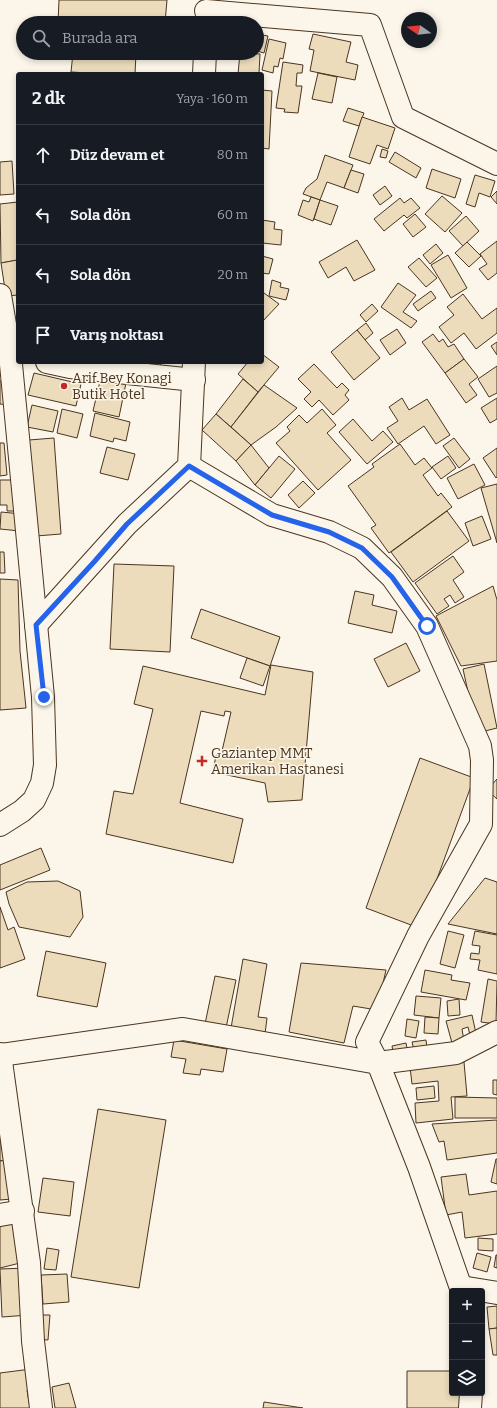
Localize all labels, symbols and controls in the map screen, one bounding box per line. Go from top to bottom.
north arrow [401,12,437,48]
search box [16,16,264,60]
icon: search [30,27,52,49]
text: Burada ara [62,29,138,47]
text: 2 dk [32,88,65,109]
text: Yaya · 160 m [176,91,248,106]
icon: ahead [32,144,54,166]
text: Düz devam et [70,146,165,164]
text: 80 m [217,147,248,162]
icon: left [32,204,54,226]
text: Sola dön [70,206,131,224]
text: 60 m [217,207,248,222]
icon: left [32,264,54,286]
text: Sola dön [70,266,131,284]
text: 20 m [218,267,248,282]
icon: arrive [32,324,54,346]
text: Varış noktası [70,326,163,344]
place label: Arif Bey Konagi Butik Hotel [72,370,172,403]
marker: Arif Bey Konagi Butik Hotel [59,381,69,391]
route start [418,617,436,635]
route end [35,688,53,706]
place label: Gaziantep MMT Amerikan Hastanesi [211,745,344,778]
marker: Gaziantep MMT Amerikan Hastanesi [196,755,208,767]
map controls [449,1288,485,1396]
button: + [449,1288,485,1324]
button: − [449,1324,485,1360]
button: layers [449,1360,485,1396]

